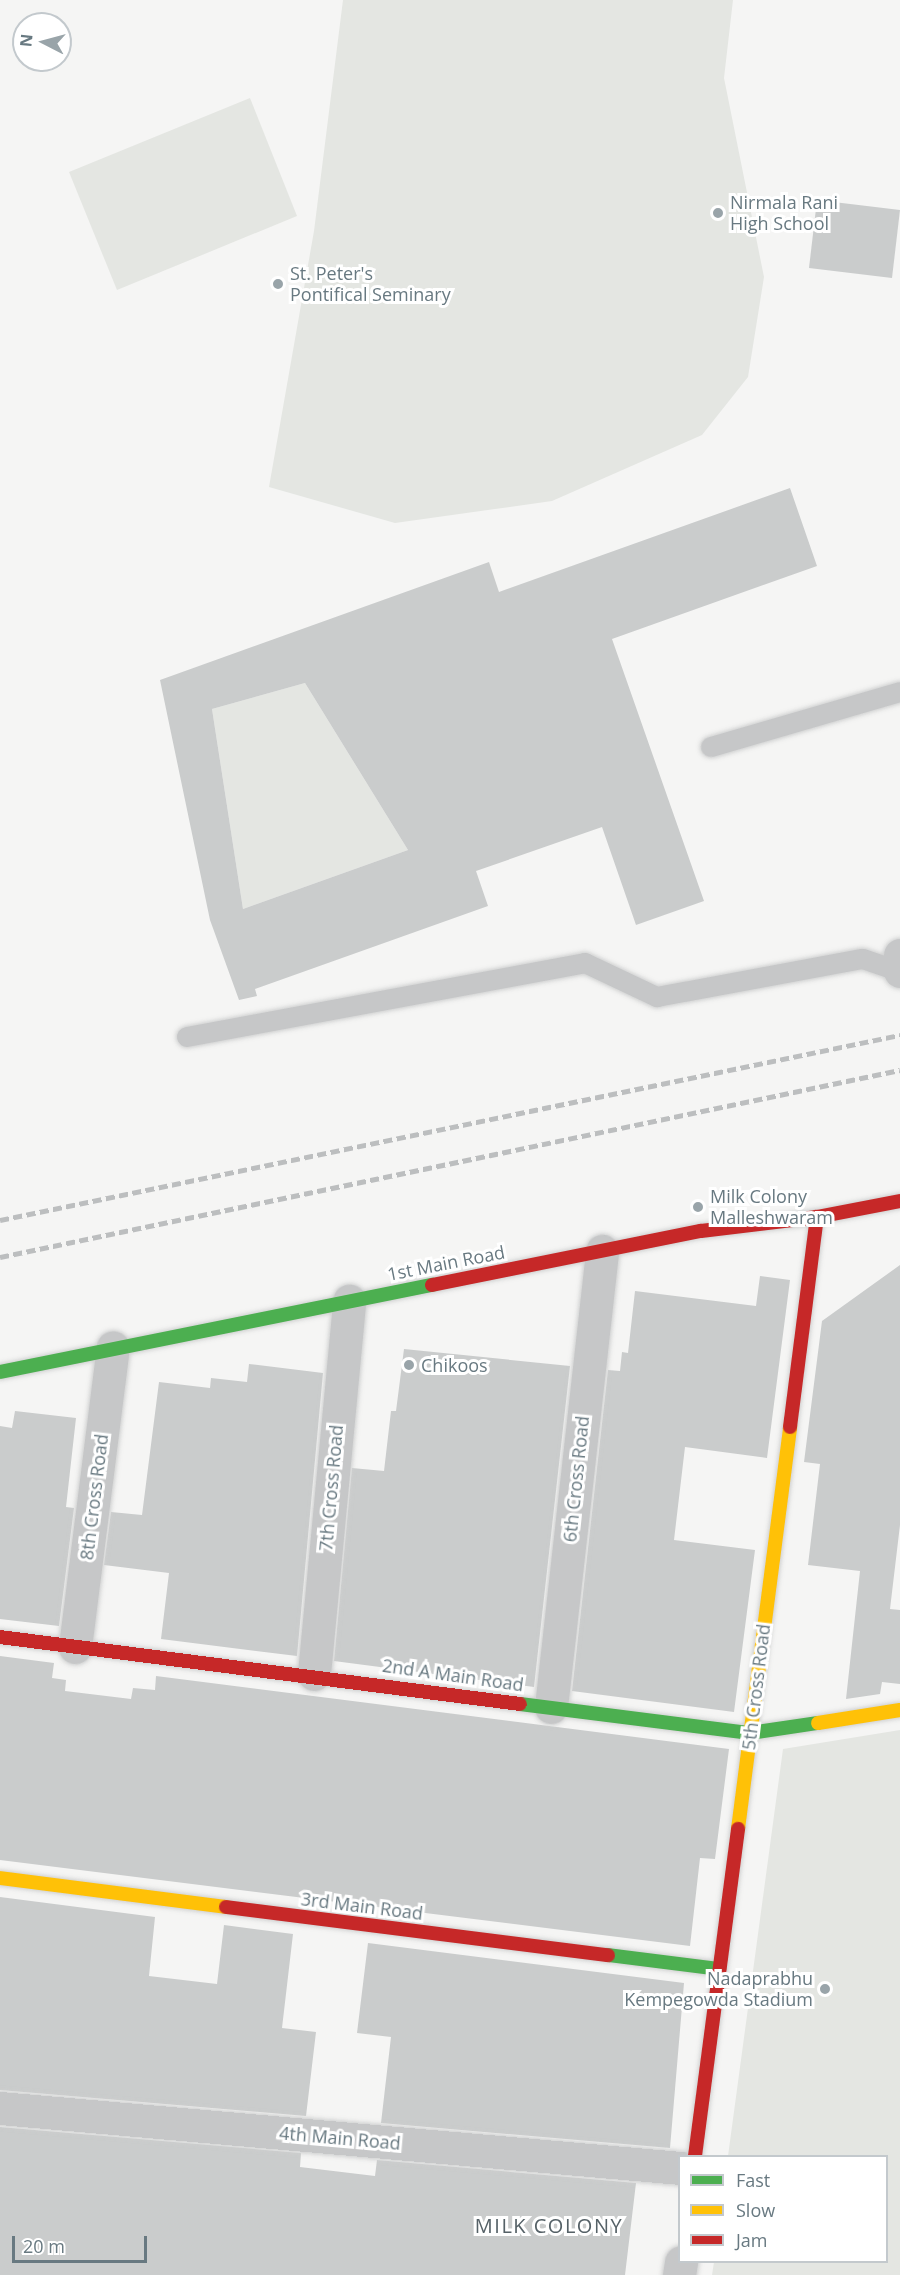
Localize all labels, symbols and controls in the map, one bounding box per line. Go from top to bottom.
north arrow [12,12,72,72]
text: N [14,33,38,48]
place label: Nirmala Rani High School [730,192,838,234]
marker: Nirmala Rani High School [711,206,725,220]
place label: St. Peter's Pontifical Seminary [290,263,451,306]
marker: St. Peter's Pontifical Seminary [271,277,285,291]
place label: Milk Colony Malleshwaram [710,1186,833,1228]
marker: Milk Colony Malleshwaram [691,1200,705,1214]
street label: 1st Main Road [385,1241,507,1285]
place label: Chikoos [421,1354,488,1376]
marker: Chikoos [402,1358,416,1372]
street label: 6th Cross Road [559,1415,593,1543]
street label: 7th Cross Road [315,1424,347,1552]
street label: 8th Cross Road [76,1433,112,1561]
street label: 5th Cross Road [738,1623,774,1751]
street label: 2nd A Main Road [381,1654,525,1696]
street label: 3rd Main Road [300,1888,424,1924]
place label: Nadaprabhu Kempegowda Stadium [624,1968,813,2010]
marker: Nadaprabhu Kempegowda Stadium [818,1982,832,1996]
street label: 4th Main Road [278,2122,402,2154]
legend [678,2155,888,2263]
text: Fast [736,2168,770,2192]
text: Slow [736,2198,775,2222]
district label: MILK COLONY [475,2213,623,2237]
scale bar [15,2224,150,2262]
text: Jam [736,2228,768,2252]
text: 20 m [23,2234,65,2258]

